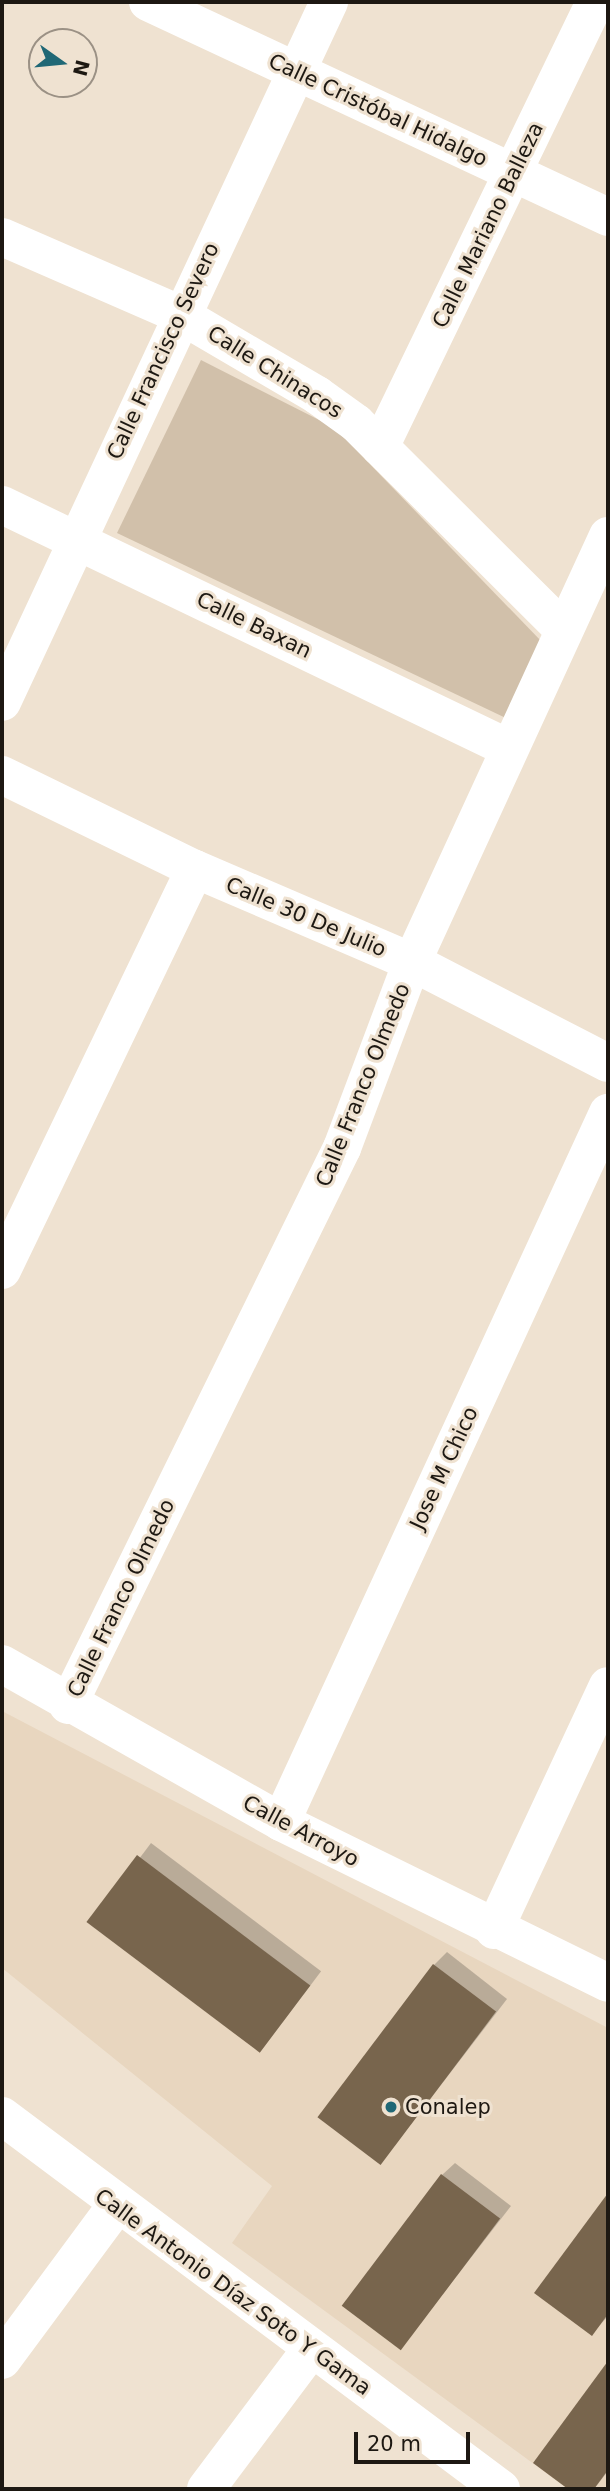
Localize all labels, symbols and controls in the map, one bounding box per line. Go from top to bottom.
north arrow [28,28,98,98]
street label: Calle Cristóbal Hidalgo [265,48,491,172]
text: N [69,57,94,78]
street label: Calle Mariano Balleza [427,118,549,332]
street label: Calle Francisco Severo [102,239,224,463]
street label: Calle Chinacos [203,320,347,424]
street label: Calle Baxan [192,586,316,664]
street label: Calle 30 De Julio [222,872,390,962]
street label: Calle Franco Olmedo [311,980,415,1190]
street label: Jose M Chico [405,1403,483,1533]
street label: Calle Franco Olmedo [62,1495,180,1701]
street label: Calle Arroyo [239,1790,363,1872]
place label: Conalep [405,2094,491,2120]
marker: Conalep [383,2099,399,2115]
street label: Calle Antonio Díaz Soto Y Gama [90,2183,376,2401]
scale bar [358,2418,474,2462]
text: 20 m [367,2432,421,2456]

